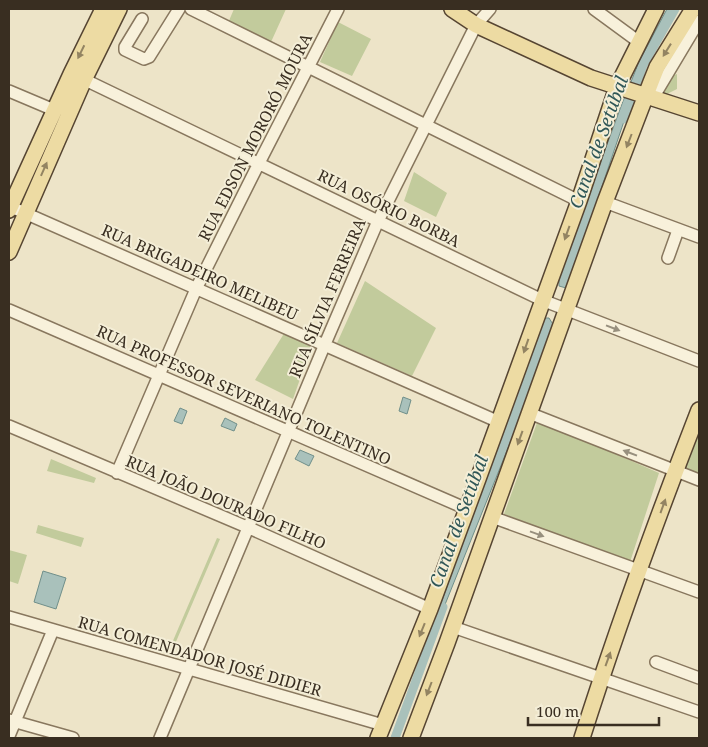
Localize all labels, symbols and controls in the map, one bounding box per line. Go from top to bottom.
street label: RUA EDSON MORORÓ MOURA [193,29,318,245]
one-way arrow [663,43,672,57]
one-way arrow [77,45,85,60]
water label: Canal de Setúbal [563,72,633,211]
one-way arrow [624,134,632,148]
one-way arrow [41,162,49,176]
street label: RUA OSÓRIO BORBA [314,164,465,252]
street label: RUA SÍLVIA FERREIRA [284,214,371,381]
street label: RUA BRIGADEIRO MELIBEU [98,219,302,326]
one-way arrow [563,226,571,241]
street label: RUA PROFESSOR SEVERIANO TOLENTINO [93,320,395,470]
one-way arrow [606,324,620,332]
one-way arrow [522,339,530,354]
one-way arrow [516,431,524,446]
one-way arrow [622,449,637,457]
street label: RUA JOÃO DOURADO FILHO [123,450,329,554]
water label: Canal de Setúbal [423,451,493,590]
one-way arrow [660,498,667,513]
one-way arrow [530,531,545,538]
street label: RUA COMENDADOR JOSÉ DIDIER [76,611,325,702]
one-way arrow [418,623,426,638]
one-way arrow [605,651,612,666]
one-way arrow [425,682,433,696]
scale bar [528,694,659,726]
text: 100 m [536,701,579,721]

